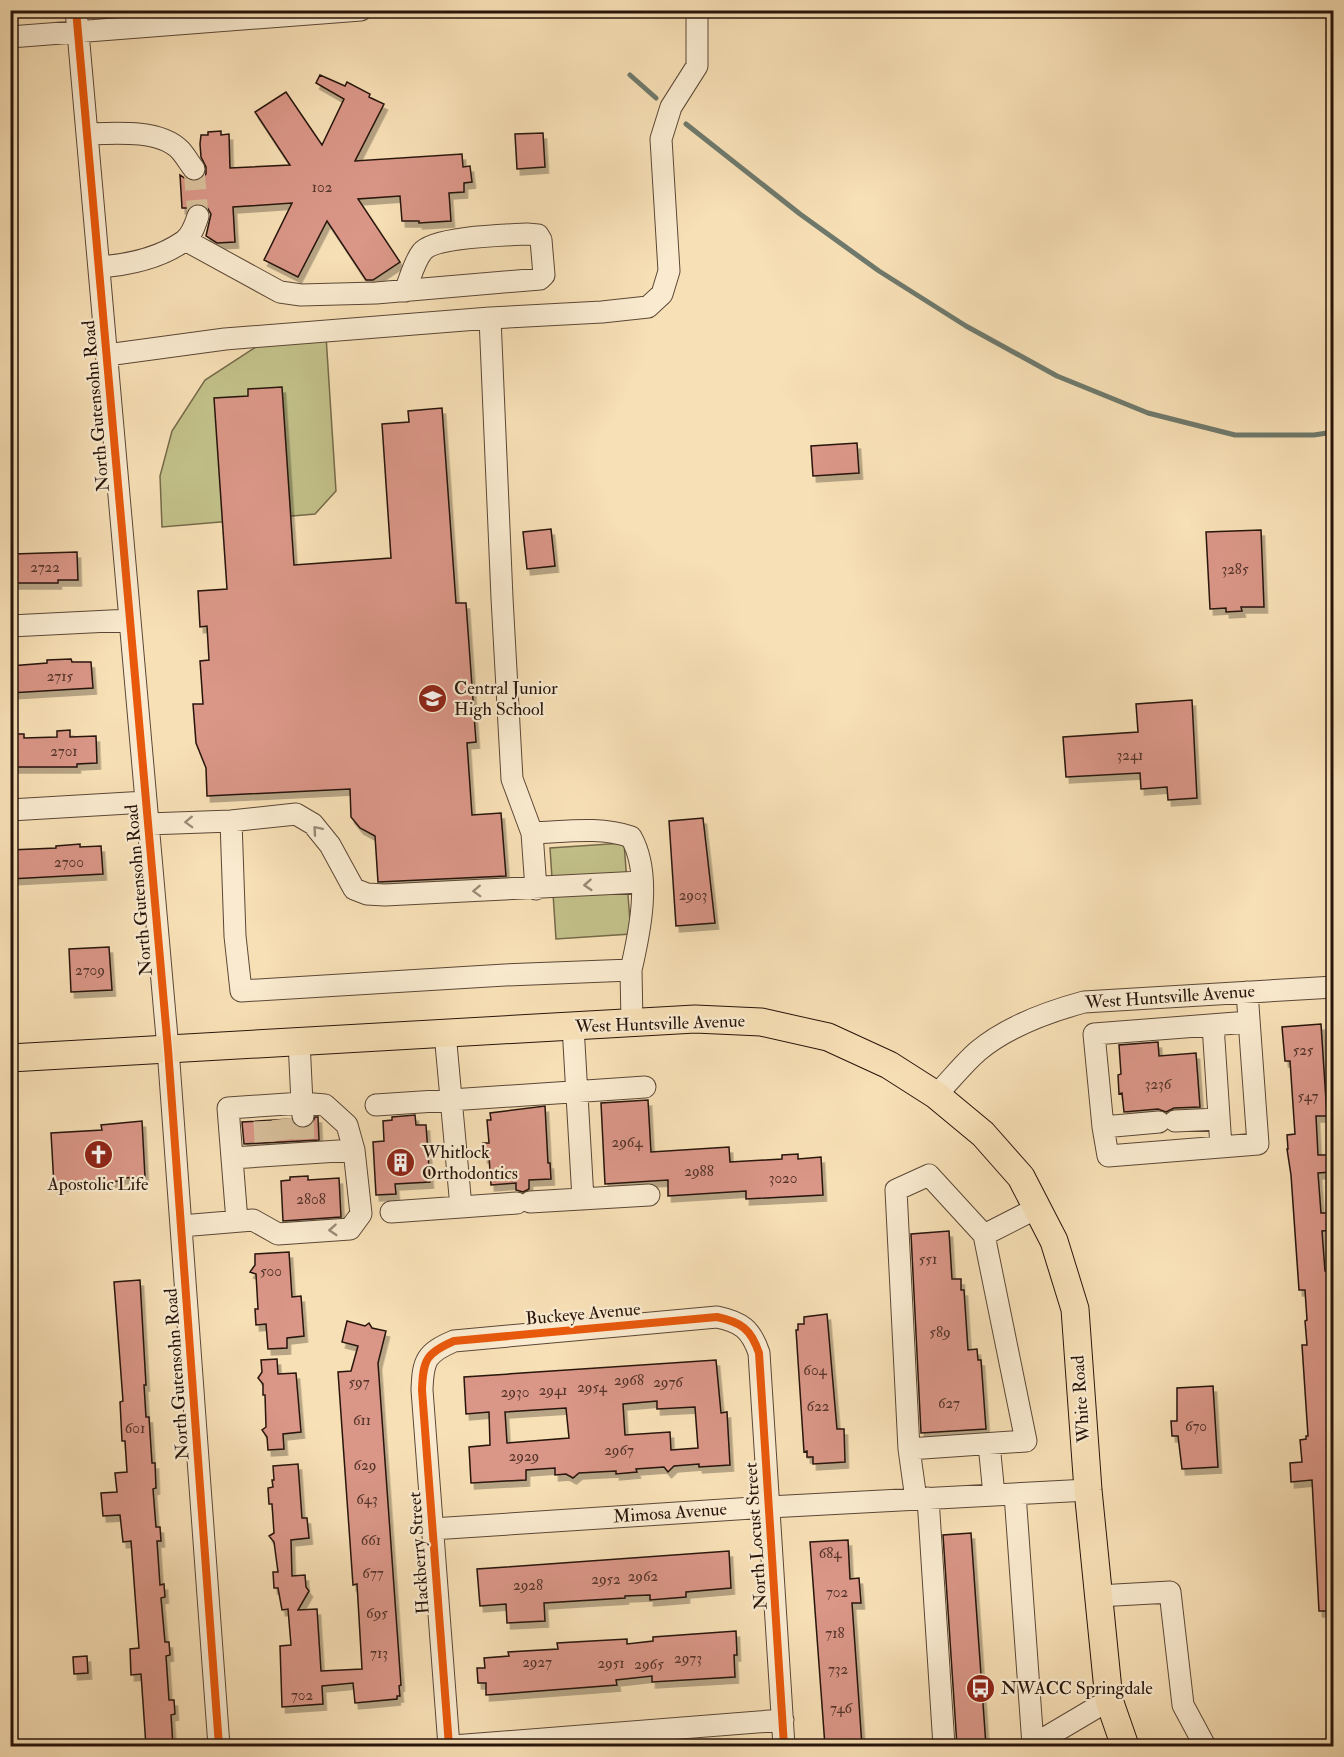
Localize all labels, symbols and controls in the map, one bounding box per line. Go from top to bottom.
house number: 102 [312,178,333,197]
street label: North Gutensohn Road [77,319,115,493]
house number: 2722 [30,558,60,577]
house number: 3285 [1222,560,1249,579]
house number: 2715 [47,667,74,686]
place label: Central Junior High School [454,677,558,721]
school or university icon: Central Junior High School [417,682,449,714]
house number: 2701 [50,742,78,761]
house number: 3241 [1117,746,1143,765]
street label: North Gutensohn Road [120,803,158,977]
one-way arrow [185,816,194,829]
one-way arrow [313,826,324,836]
house number: 2700 [54,853,84,872]
one-way arrow [584,879,593,892]
one-way arrow [473,885,482,898]
house number: 2903 [679,886,707,905]
house number: 2709 [75,961,105,980]
street label: West Huntsville Avenue [1083,980,1256,1014]
street label: West Huntsville Avenue [574,1010,746,1038]
house number: 525 [1293,1041,1314,1060]
house number: 3236 [1145,1075,1173,1094]
house number: 547 [1298,1087,1319,1106]
house number: 2964 [612,1133,643,1152]
church icon: Apostolic Life [82,1139,114,1171]
place label: Whitlock Orthodontics [421,1141,518,1185]
building icon: Whitlock Orthodontics [385,1146,417,1178]
house number: 2988 [684,1162,714,1181]
house number: 3020 [769,1169,797,1188]
place label: Apostolic Life [46,1173,149,1196]
house number: 2808 [296,1190,326,1209]
one-way arrow [328,1224,337,1237]
house number: 551 [919,1250,937,1269]
house number: 500 [260,1262,282,1281]
street label: North Gutensohn Road [160,1287,194,1461]
street label: Buckeye Avenue [524,1297,642,1330]
house number: 589 [929,1323,951,1342]
street label: White Road [1066,1354,1096,1444]
house number: 604 [803,1361,828,1380]
house number: 2968 [614,1371,644,1390]
house number: 597 [348,1373,370,1392]
house number: 2976 [653,1373,684,1392]
house number: 2954 [577,1378,608,1397]
house number: 2941 [539,1381,567,1400]
house number: 2930 [501,1383,529,1402]
house number: 627 [938,1394,960,1413]
house number: 622 [807,1397,830,1416]
house number: 611 [353,1411,371,1430]
house number: 670 [1185,1417,1207,1436]
house number: 601 [125,1419,145,1438]
house number: 2967 [604,1441,634,1460]
house number: 2929 [509,1447,539,1466]
house number: 629 [354,1456,376,1475]
street label: North Locust Street [739,1461,773,1610]
house number: 643 [356,1490,378,1509]
street label: Hackberry Street [403,1491,435,1615]
street label: Mimosa Avenue [612,1498,728,1528]
house number: 661 [361,1531,381,1550]
house number: 684 [819,1544,842,1563]
house number: 677 [362,1564,384,1583]
house number: 2962 [628,1567,659,1586]
house number: 2952 [591,1570,621,1589]
house number: 2928 [513,1576,543,1595]
house number: 702 [826,1583,848,1602]
house number: 695 [366,1604,388,1623]
house number: 718 [825,1624,845,1643]
house number: 713 [370,1644,388,1663]
house number: 2973 [674,1649,702,1668]
house number: 2927 [522,1653,552,1672]
house number: 2951 [597,1654,625,1673]
house number: 2965 [634,1655,664,1674]
house number: 732 [828,1660,849,1679]
bus stop icon: NWACC Springdale [964,1672,996,1704]
place label: NWACC Springdale [1001,1677,1153,1700]
house number: 702 [291,1686,313,1705]
house number: 746 [830,1699,853,1718]

